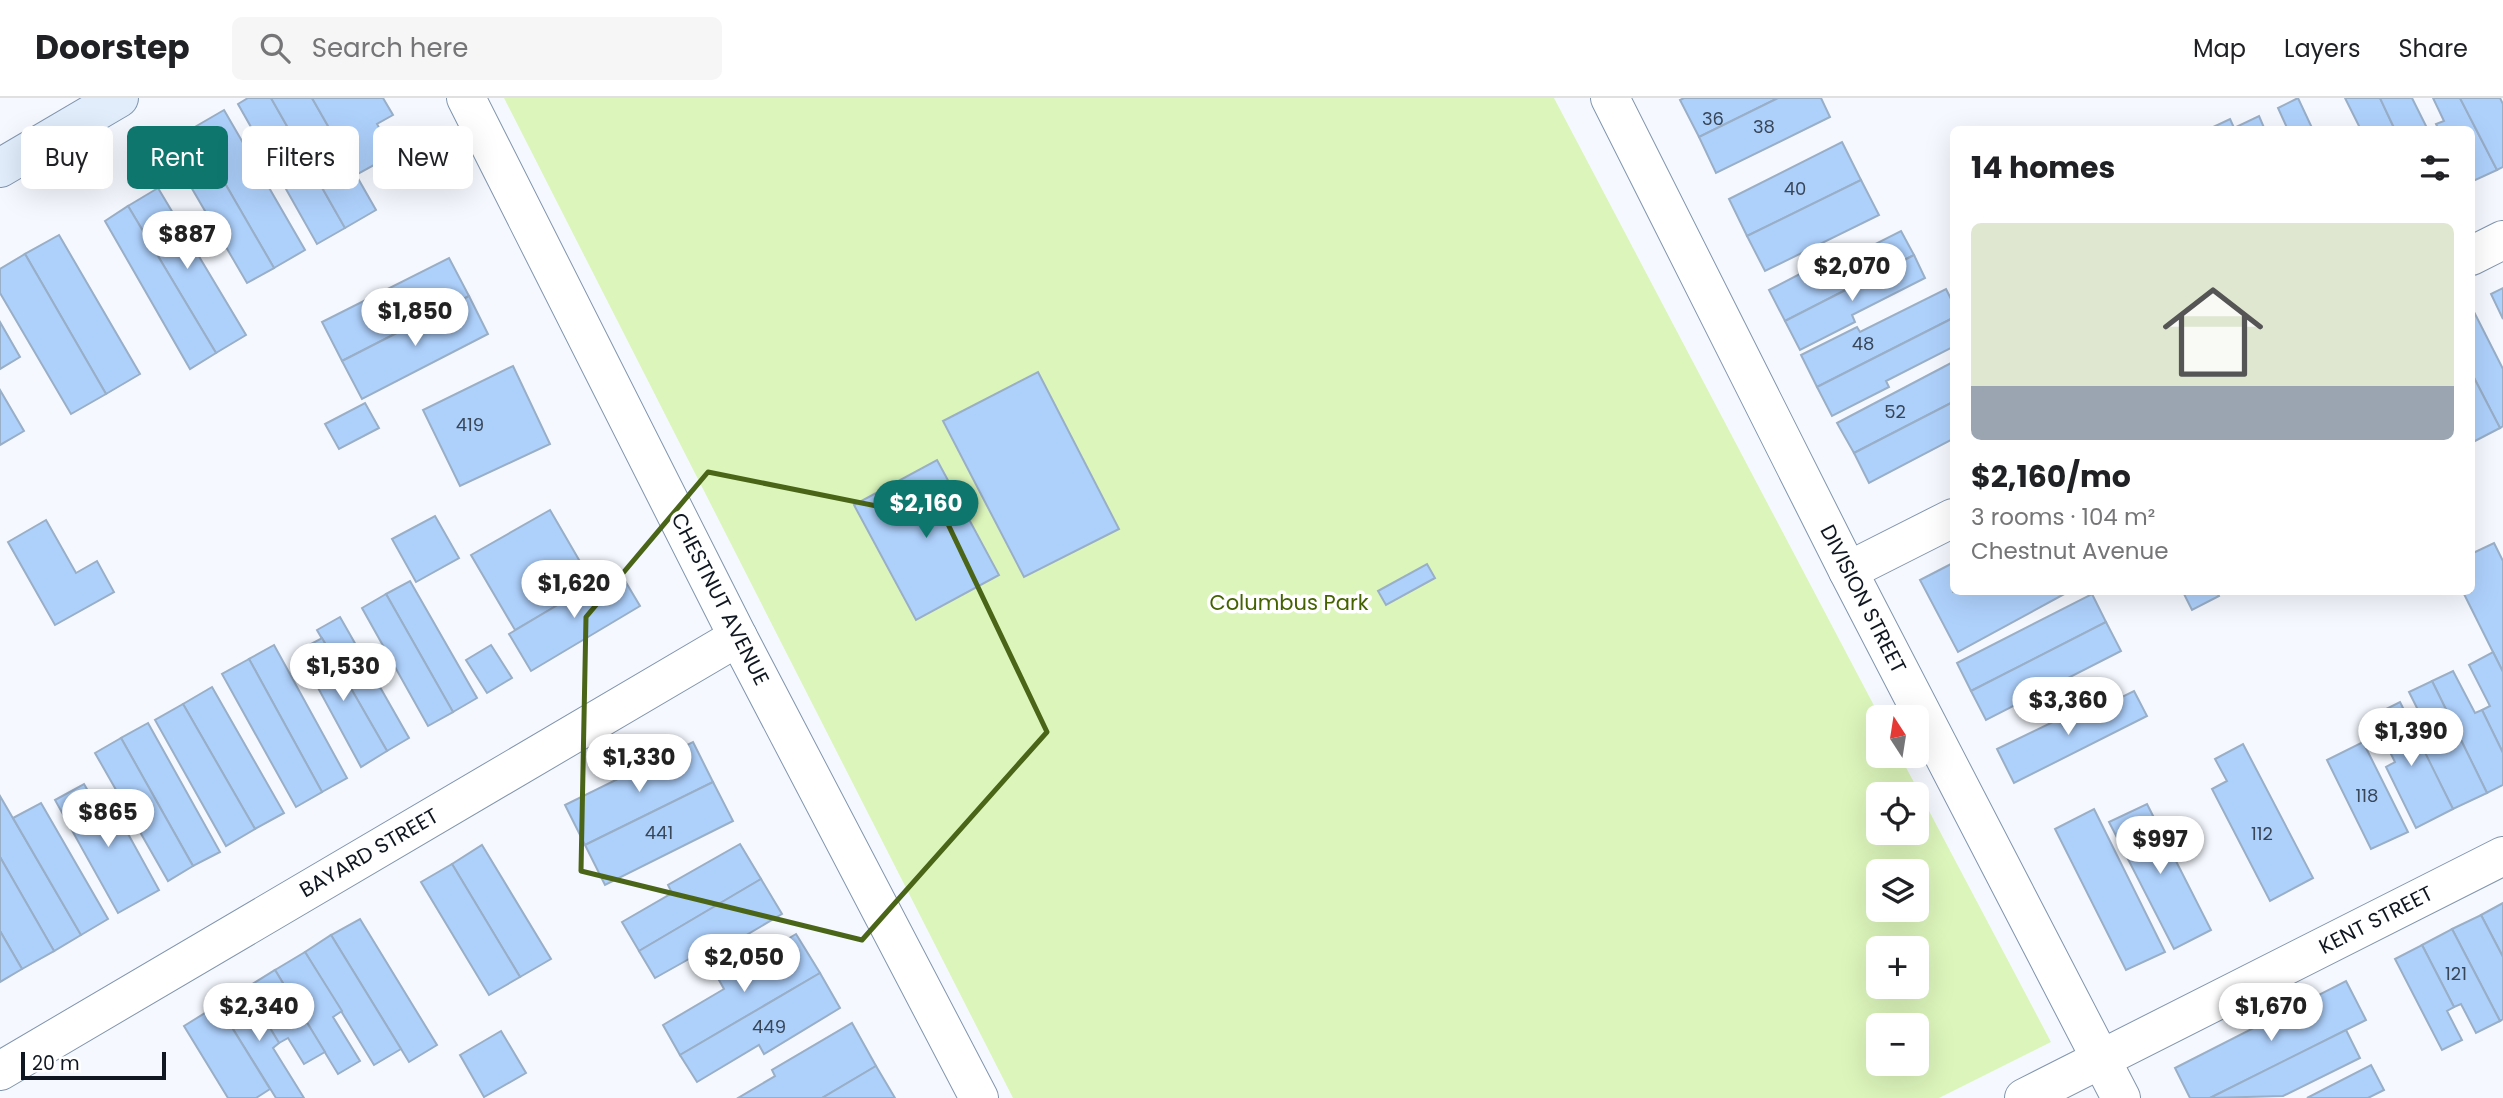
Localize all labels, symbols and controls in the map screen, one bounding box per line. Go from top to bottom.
search box [232,17,722,80]
text: Doorstep [35,24,190,71]
icon: search [256,29,294,67]
text: Search here [312,30,468,66]
text: Map [2193,32,2246,65]
text: Layers [2284,32,2360,65]
text: Share [2398,32,2468,65]
house number: 36 [1702,106,1724,131]
house number: 38 [1753,114,1775,139]
chip: Buy [21,126,113,189]
chip: Rent [127,126,228,189]
chip: Filters [242,126,359,189]
chip: New [373,126,473,189]
text: 14 homes [1971,146,2115,189]
icon: filters [2416,149,2454,187]
house number: 40 [1784,176,1806,201]
pin: $887 [146,212,228,271]
text: $887 [158,218,216,250]
pin: $2,070 [1795,244,1909,303]
text: $2,070 [1813,250,1891,282]
icon: home [2150,269,2276,395]
pin: $1,850 [358,288,472,348]
text: $1,850 [377,295,453,327]
house number: 48 [1852,331,1874,356]
house number: 52 [1884,399,1906,424]
house number: 419 [456,412,484,437]
text: $2,160/mo [1971,455,2131,498]
pin: $2,160 [869,480,983,540]
text: $2,160 [889,487,963,519]
text: 3 rooms · 104 m² [1971,501,2155,533]
street label: CHESTNUT AVENUE [664,508,776,690]
street label: DIVISION STREET [1814,520,1913,678]
text: Chestnut Avenue [1971,535,2168,567]
pin: $1,620 [517,560,631,620]
text: $1,620 [537,567,611,599]
park label: Columbus Park [1209,588,1369,617]
pin: $1,530 [286,644,400,703]
text: $1,530 [306,650,380,682]
pin: $3,360 [2011,678,2125,737]
text: $3,360 [2028,684,2108,716]
north arrow [1866,705,1928,768]
map controls [1866,705,1929,1076]
pin: $1,390 [2354,708,2468,768]
text: $1,390 [2374,715,2448,747]
pin: $1,330 [582,734,696,794]
text: $1,330 [602,741,676,773]
button: locate [1866,782,1929,845]
house number: 118 [2356,783,2378,808]
pin: $865 [67,790,149,849]
text: $865 [78,796,138,828]
street label: BAYARD STREET [294,801,444,904]
pin: $997 [2119,816,2201,876]
house number: 441 [645,820,673,845]
house number: 112 [2251,821,2273,846]
text: $997 [2132,823,2188,855]
button: layers [1866,859,1929,922]
street label: KENT STREET [2314,878,2438,961]
pin: $2,050 [687,934,801,994]
button: + [1866,936,1929,999]
text: $2,050 [704,941,784,973]
house number: 121 [2445,961,2467,986]
pin: $2,340 [202,984,316,1043]
pin: $1,670 [2214,984,2328,1043]
text: $2,340 [219,990,299,1022]
text: $1,670 [2235,990,2307,1022]
button: − [1866,1013,1929,1076]
house number: 449 [752,1014,786,1039]
scale bar [21,1049,166,1081]
text: 20 m [32,1050,80,1077]

